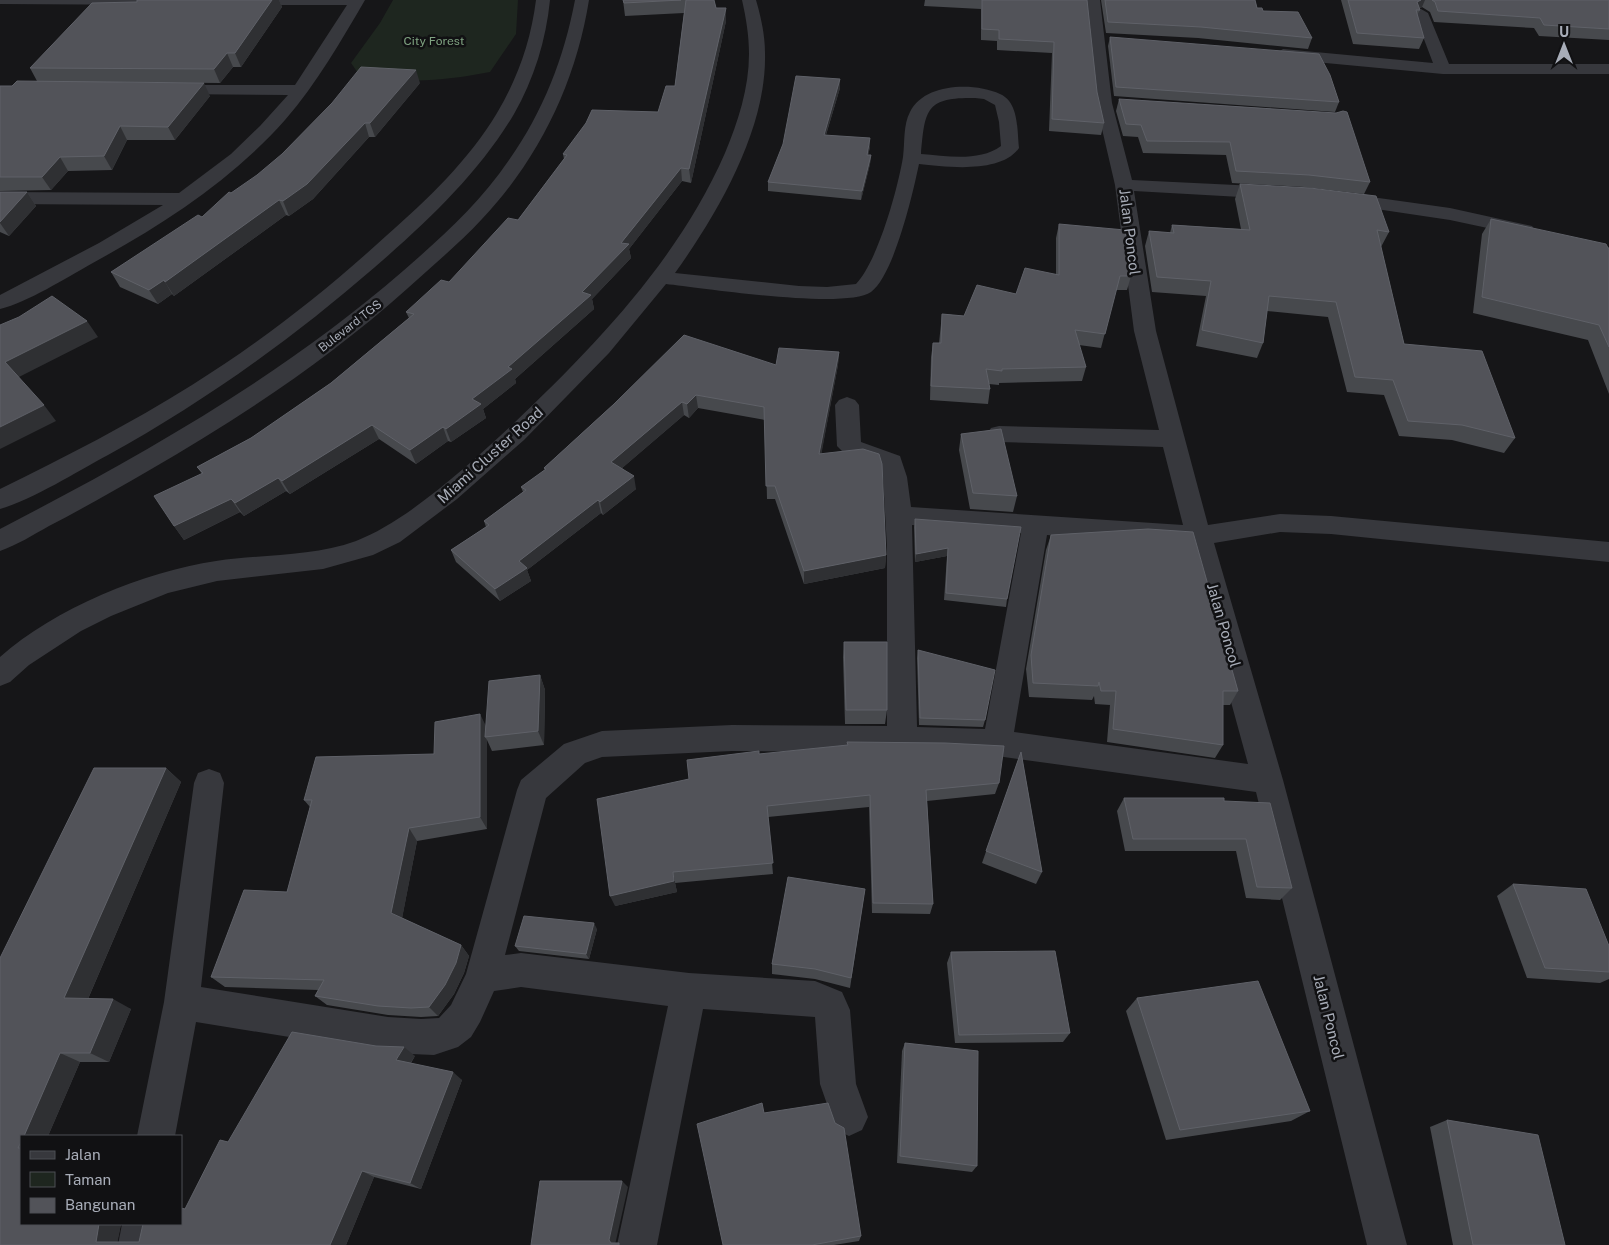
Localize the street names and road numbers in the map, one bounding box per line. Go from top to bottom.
street label: Jalan Poncol [1116,188,1144,276]
street label: Bulevard TGS [316,297,384,355]
street label: Miami Cluster Road [434,403,546,507]
street label: Jalan Poncol [1204,581,1244,669]
street label: Jalan Poncol [1310,973,1348,1061]

